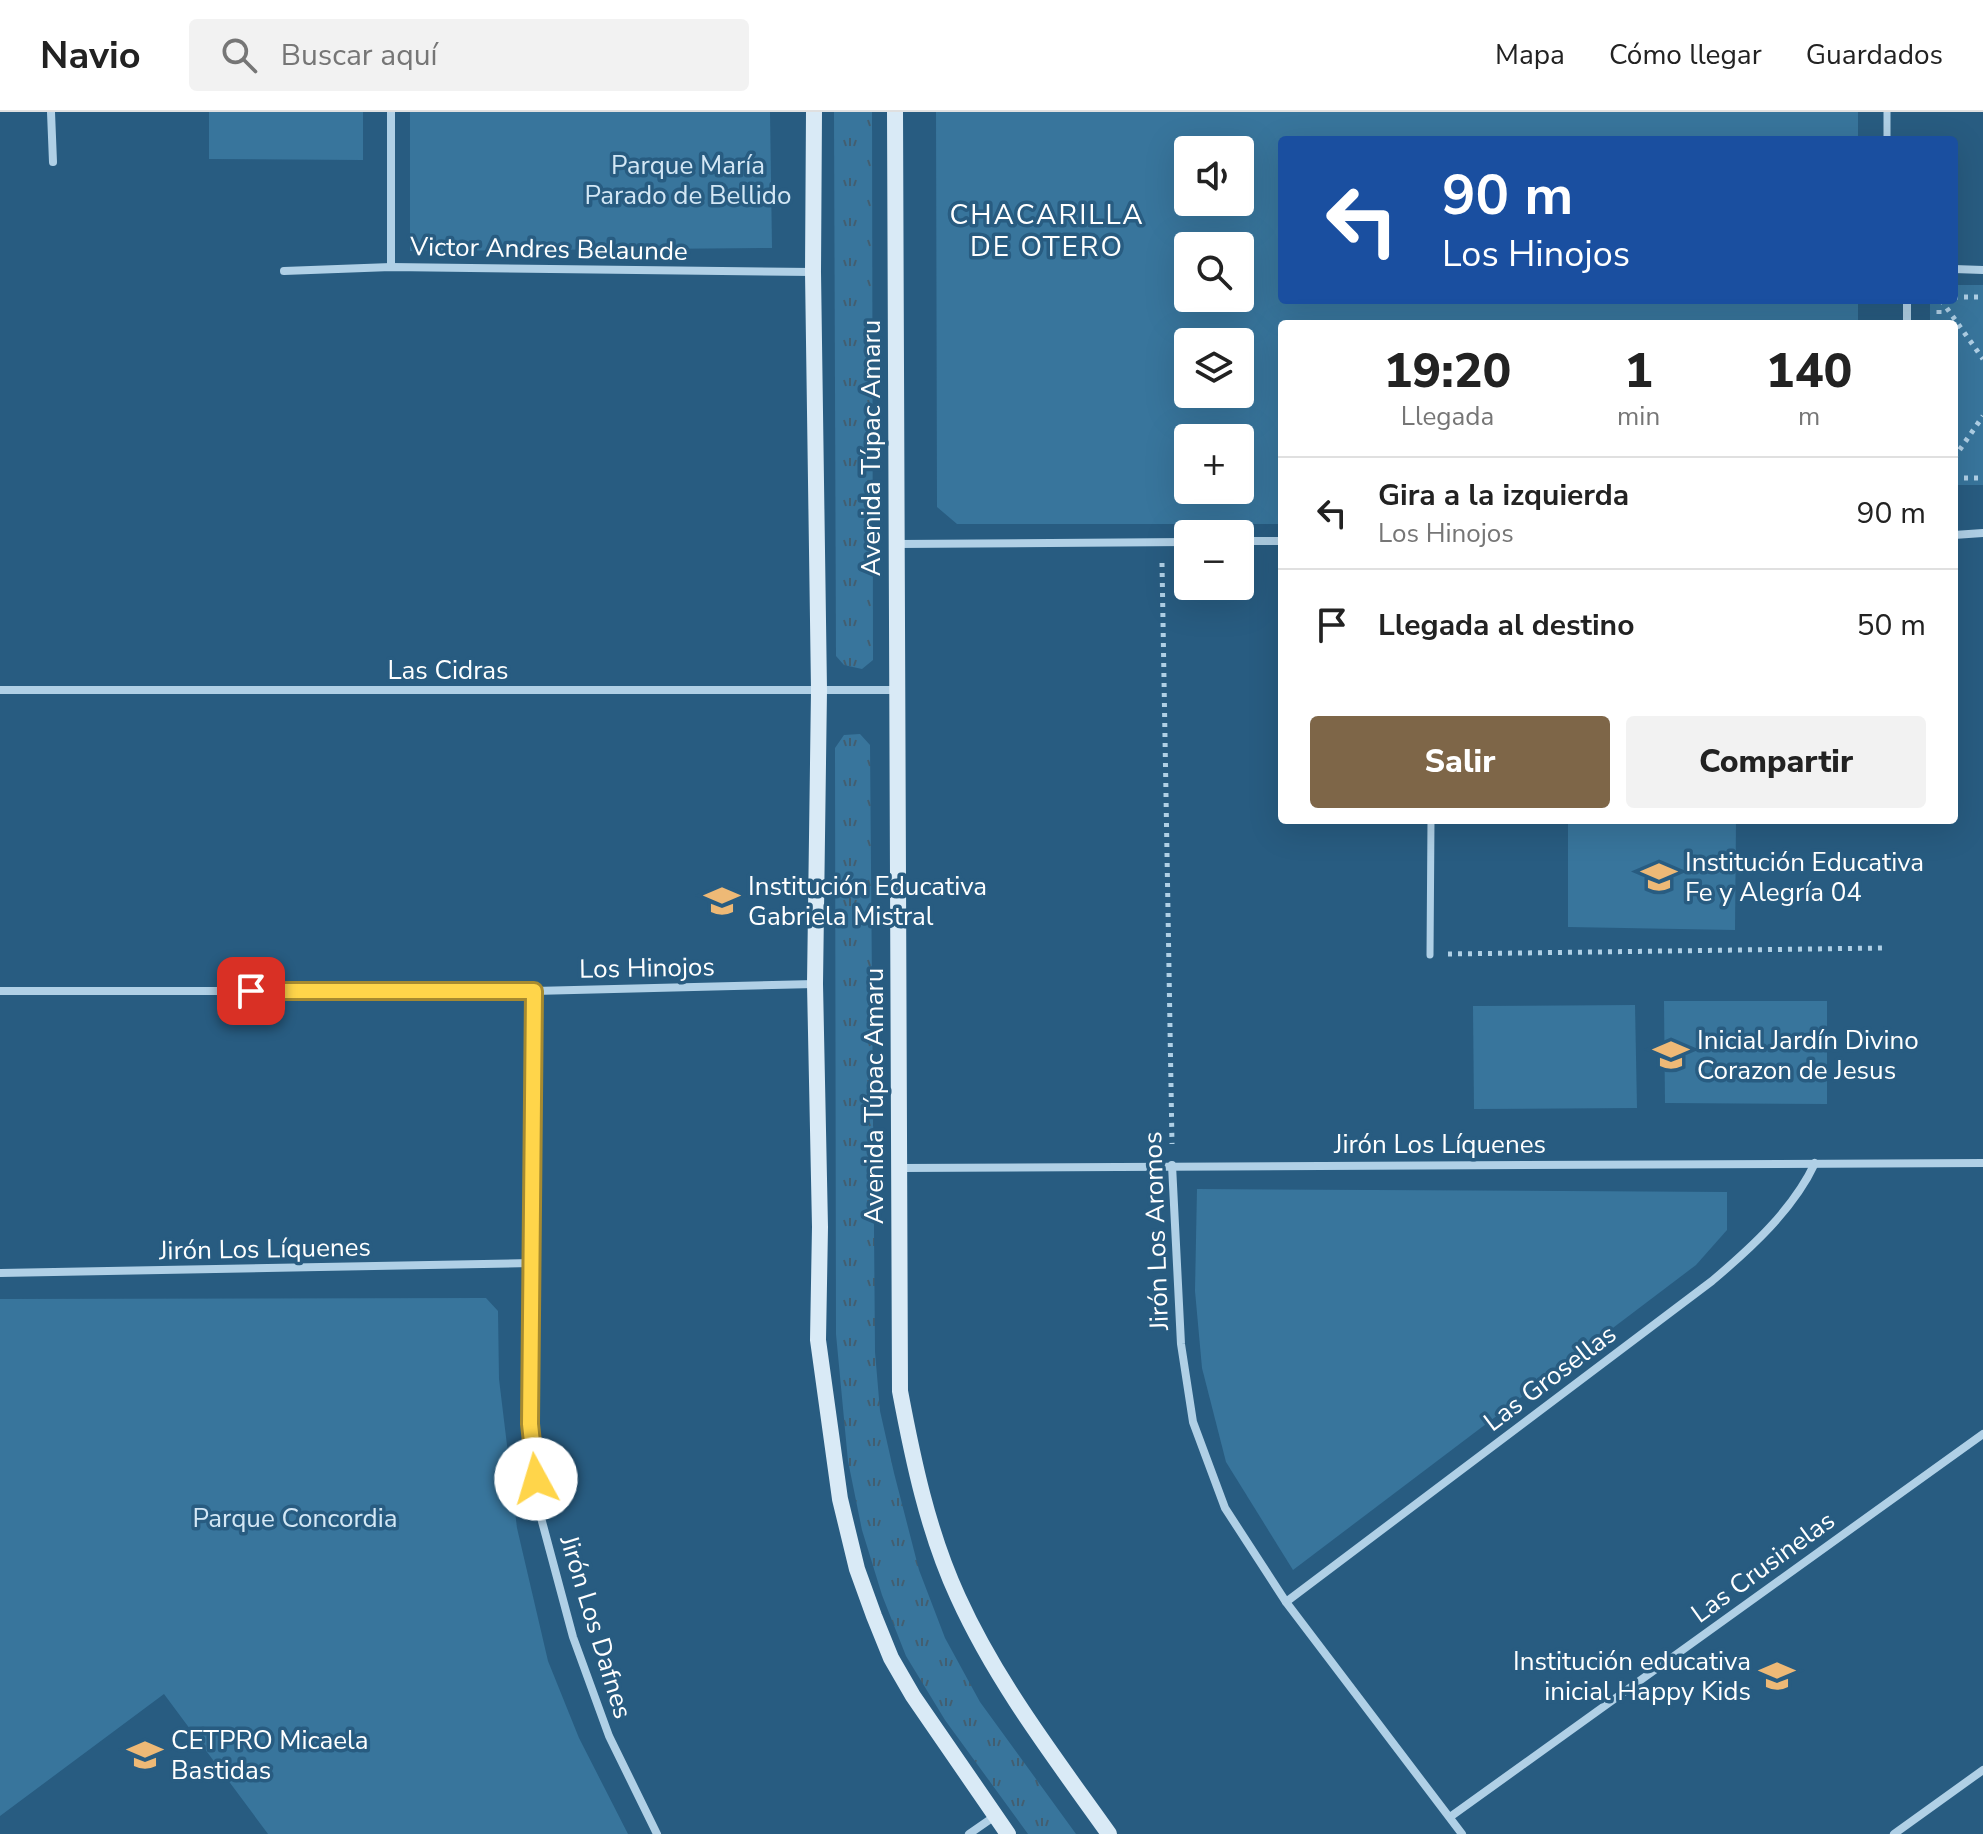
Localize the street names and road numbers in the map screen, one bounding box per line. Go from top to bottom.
street label: Victor Andres Belaunde [409,229,688,269]
street label: Avenida Túpac Amaru [854,320,889,576]
street label: Las Cidras [387,653,509,688]
street label: Los Hinojos [579,949,715,987]
street label: Avenida Túpac Amaru [857,968,892,1224]
street label: Jirón Los Líquenes [1333,1127,1546,1162]
street label: Jirón Los Aromos [1135,1131,1177,1332]
street label: Jirón Los Líquenes [158,1230,371,1268]
street label: Las Grosellas [1477,1317,1623,1439]
street label: Las Crusinelas [1684,1503,1842,1631]
street label: Jirón Los Dafnes [551,1530,641,1723]

